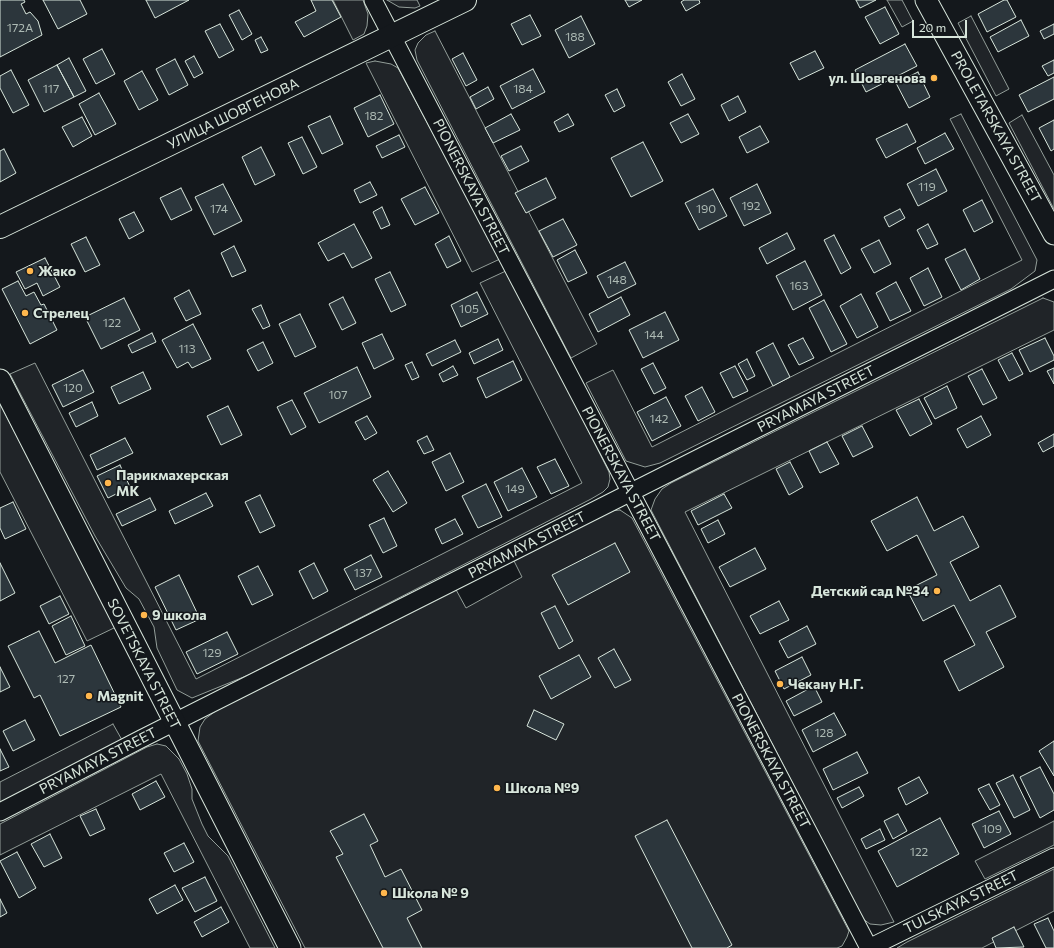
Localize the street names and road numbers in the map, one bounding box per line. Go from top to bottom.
street label: PROLETARSKAYA STREET [947,48,1045,206]
street label: УЛИЦА ШОВГЕНОВА [165,75,301,153]
street label: PIONERSKAYA STREET [429,116,513,258]
street label: PRYAMAYA STREET [755,362,877,436]
street label: PIONERSKAYA STREET [578,404,664,544]
street label: PRYAMAYA STREET [466,508,588,582]
street label: SOVETSKAYA STREET [104,596,184,732]
street label: PIONERSKAYA STREET [728,691,814,831]
street label: PRYAMAYA STREET [37,724,159,798]
street label: TULSKAYA STREET [901,867,1021,937]

